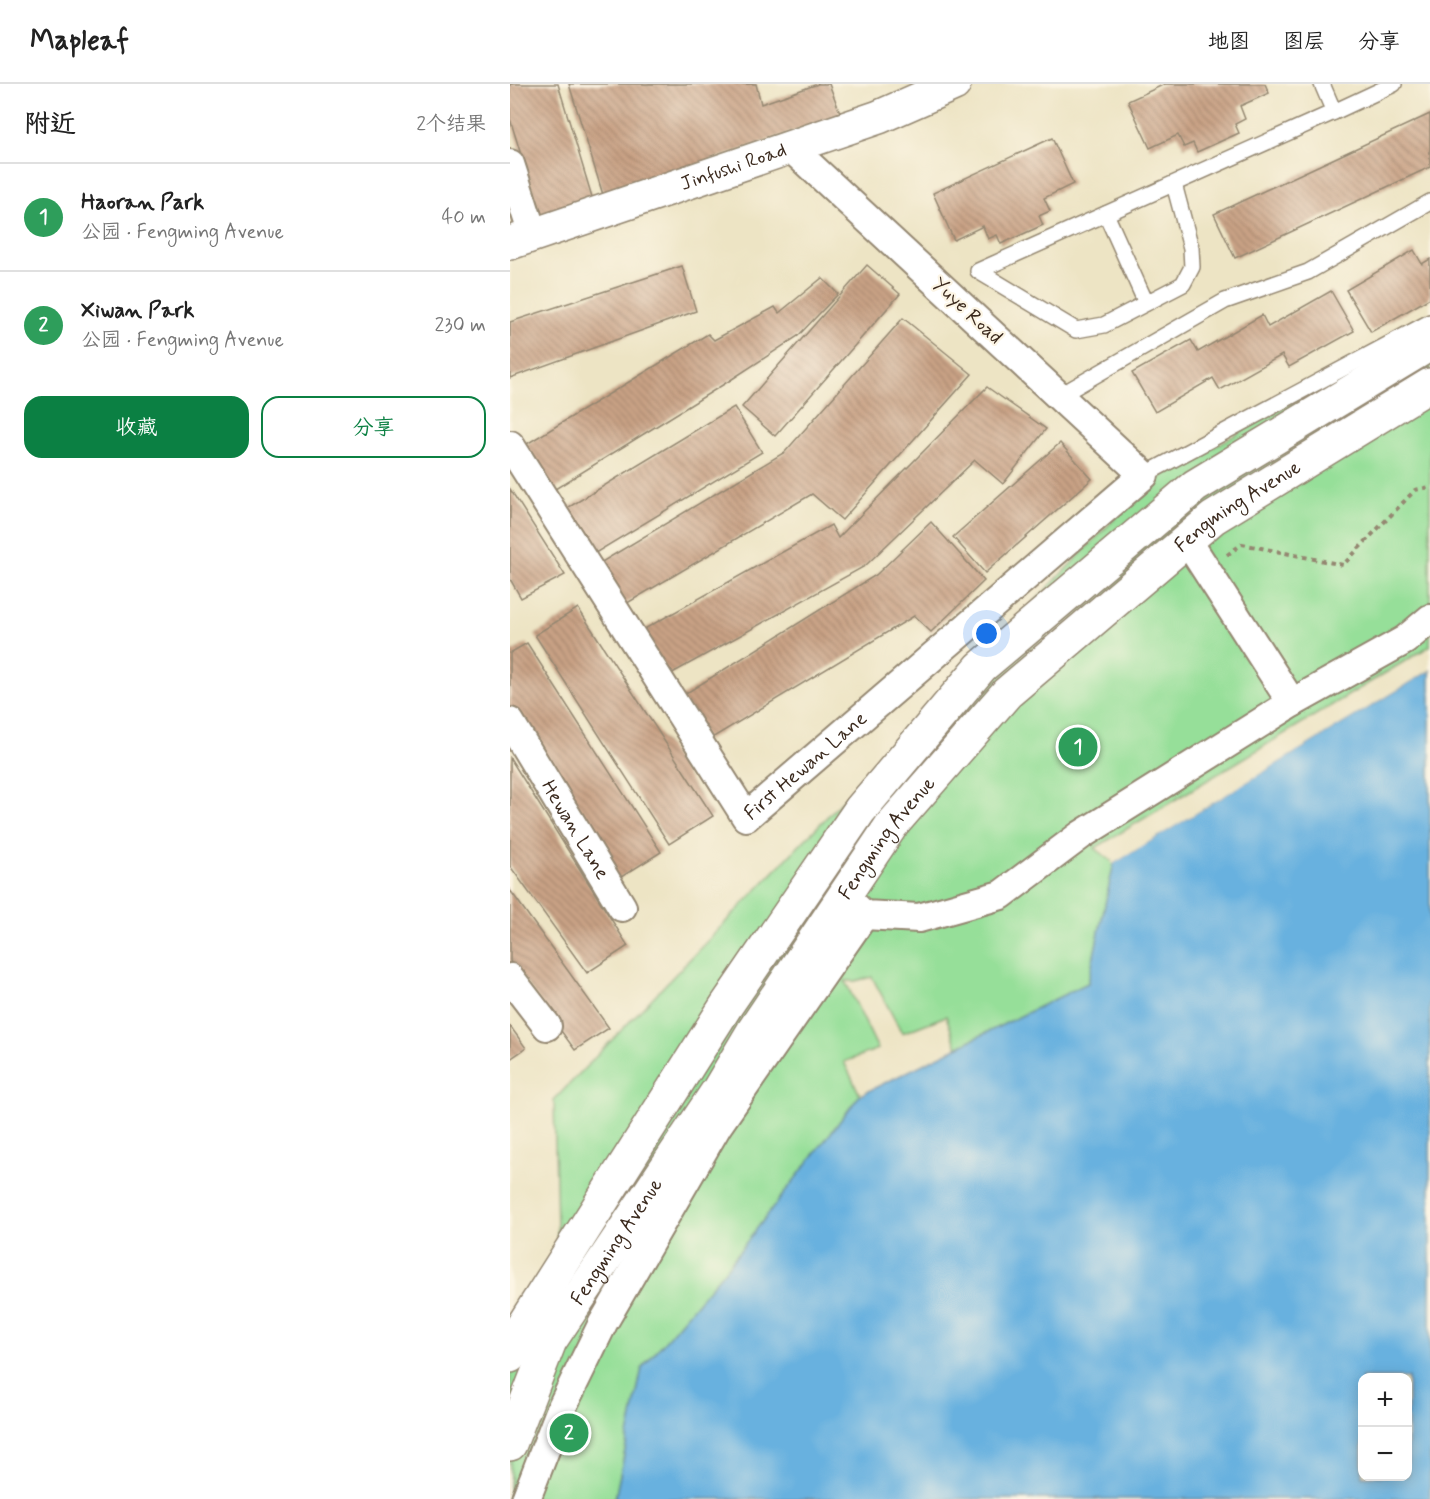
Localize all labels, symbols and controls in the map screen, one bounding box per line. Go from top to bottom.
text: Mapleaf [30,23,129,60]
text: 地图 [1208,28,1250,56]
text: 图层 [1283,28,1325,56]
text: 分享 [1358,28,1400,56]
text: 附近 [24,108,76,142]
text: 2个结果 [416,111,486,138]
street label: Jinfushi Road [677,136,790,197]
text: Haoran Park [81,189,204,217]
text: 1 [39,204,48,231]
text: 40 m [442,204,486,231]
text: 公园 · Fengming Avenue [81,219,284,246]
street label: Yuye Road [926,271,1008,351]
text: Xiwan Park [81,297,194,325]
text: 2 [39,312,48,339]
text: 230 m [434,312,486,339]
text: 公园 · Fengming Avenue [81,327,284,354]
button: 收藏 [24,396,249,458]
button: 分享 [261,396,486,458]
street label: Fengming Avenue [1169,454,1306,559]
your location [972,619,1001,648]
street label: First Hewan Lane [738,705,873,826]
pin: 1 [1058,724,1098,770]
street label: Fengming Avenue [832,771,942,905]
street label: Hewan Lane [535,775,616,885]
street label: Fengming Avenue [564,1173,669,1311]
map controls [1358,1373,1412,1481]
button: + [1358,1373,1412,1427]
pin: 2 [550,1410,588,1456]
button: − [1358,1427,1412,1481]

